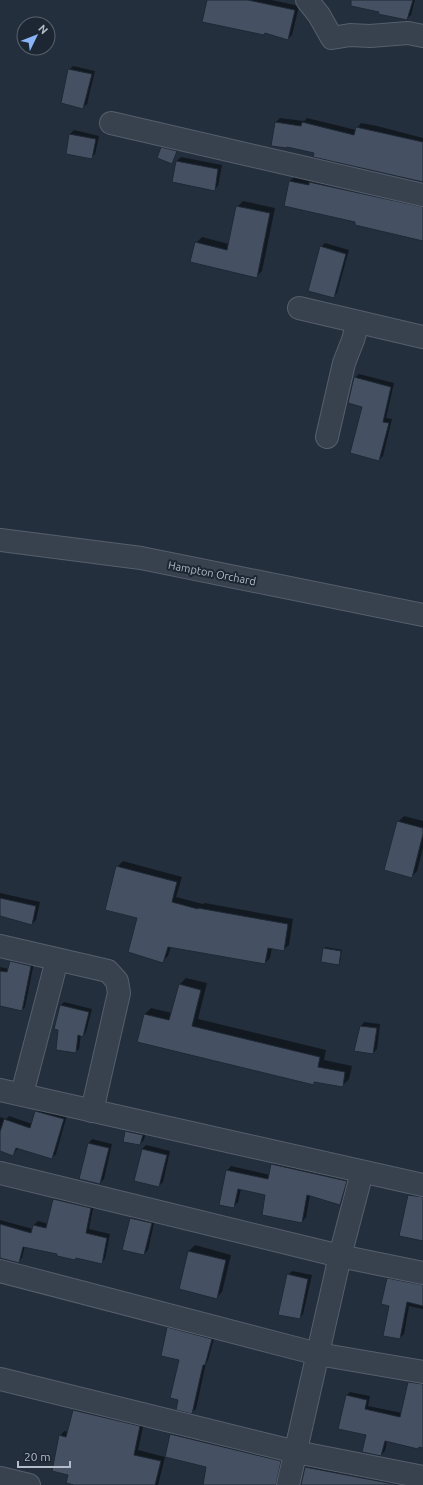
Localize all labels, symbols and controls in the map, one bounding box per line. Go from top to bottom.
north arrow [16,16,56,56]
text: N [36,22,51,36]
street label: Hampton Orchard [167,559,257,587]
scale bar [18,1443,70,1469]
text: 20 m [24,1450,51,1463]

